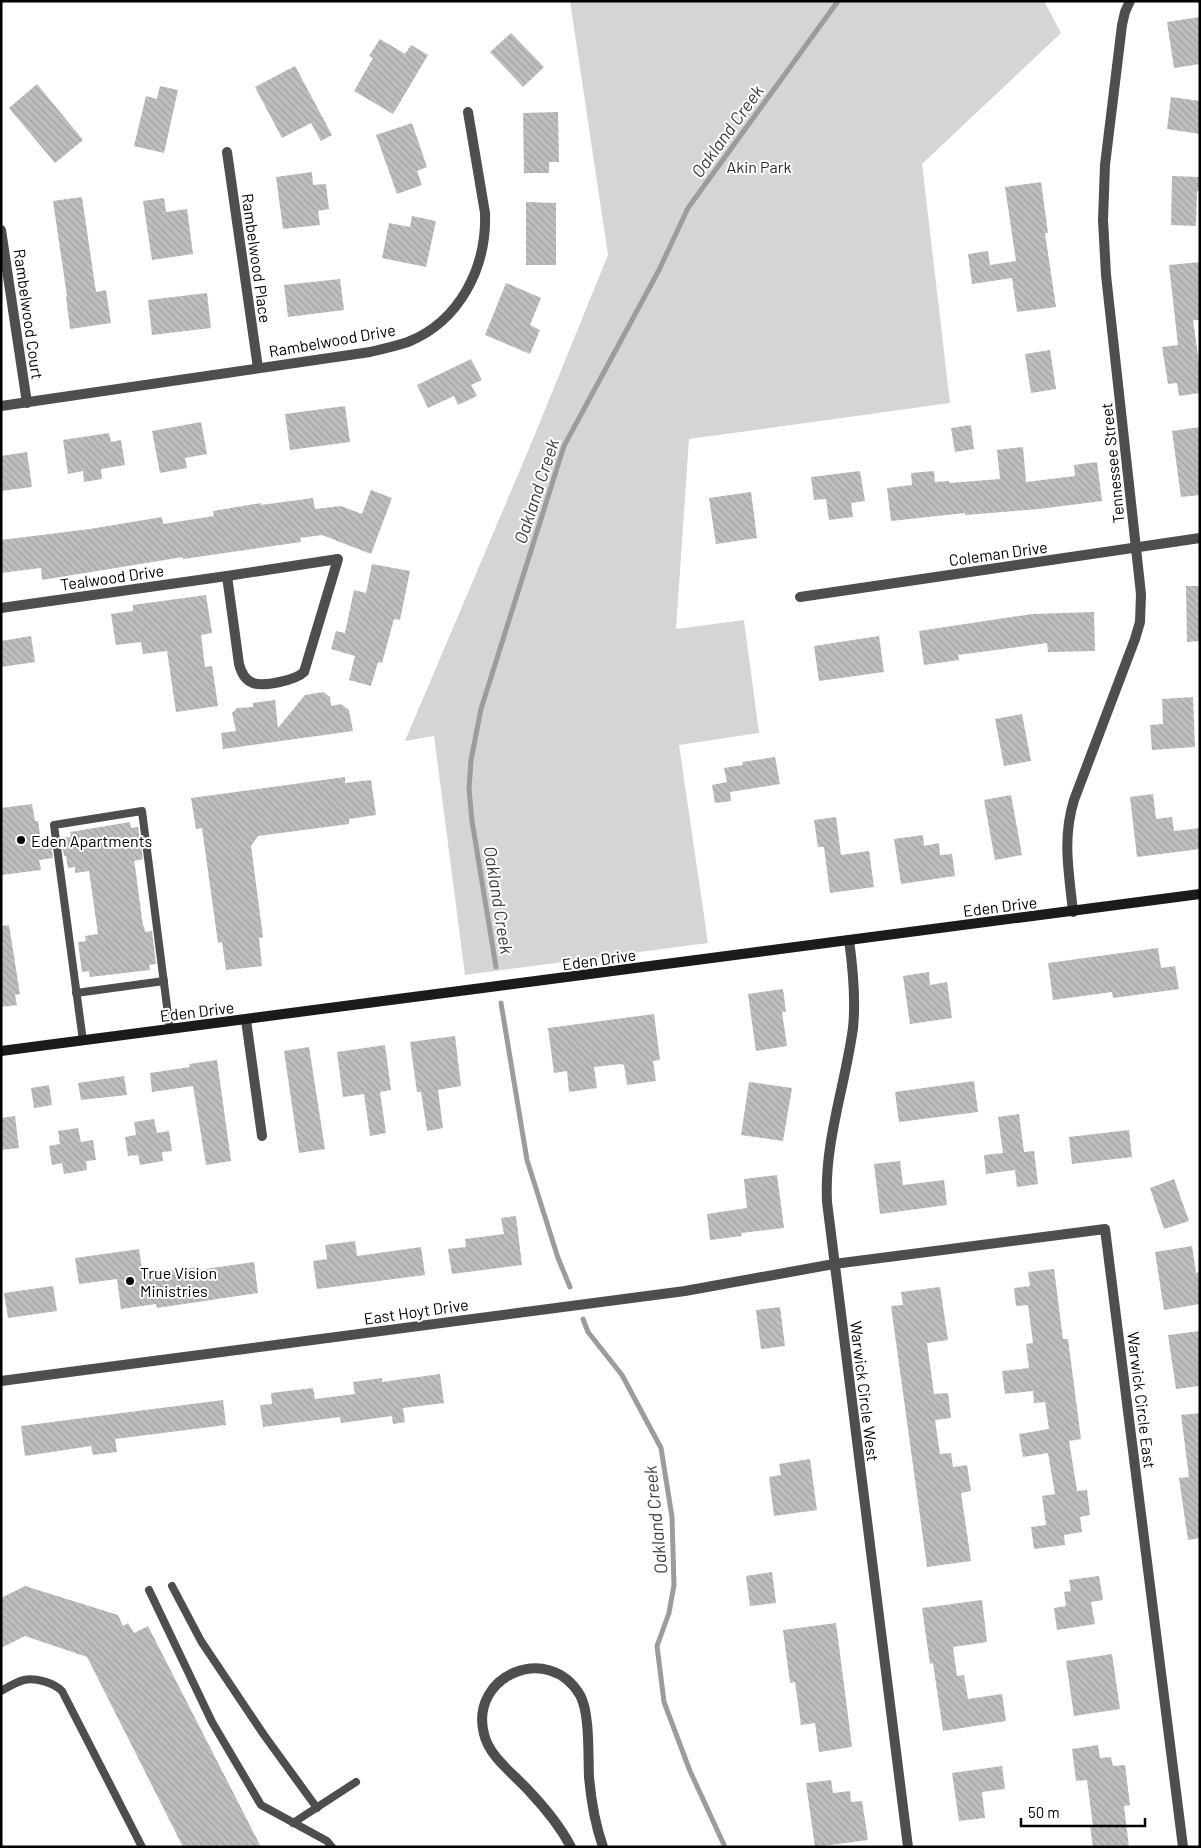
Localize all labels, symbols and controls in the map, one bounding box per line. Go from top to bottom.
water label: Oakland Creek [686,80,768,182]
park label: Akin Park [726,157,792,176]
street label: Rambelwood Place [238,192,276,324]
street label: Rambelwood Court [10,248,48,380]
street label: Rambelwood Drive [267,320,397,360]
street label: Tennessee Street [1096,402,1128,524]
water label: Oakland Creek [509,436,563,546]
street label: Coleman Drive [947,537,1049,569]
street label: Tealwood Drive [59,560,165,594]
place label: Eden Apartments [31,831,152,850]
marker: Eden Apartments [15,834,27,846]
water label: Oakland Creek [480,844,518,956]
street label: Eden Drive [962,892,1038,920]
street label: Eden Drive [561,944,637,974]
street label: Eden Drive [159,997,235,1025]
place label: True Vision Ministries [140,1263,217,1300]
marker: True Vision Ministries [124,1275,136,1287]
street label: East Hoyt Drive [362,1294,470,1328]
street label: Warwick Circle West [847,1320,883,1462]
street label: Warwick Circle East [1124,1331,1160,1469]
water label: Oakland Creek [638,1464,672,1575]
scale bar [1021,1796,1145,1828]
text: 50 m [1028,1803,1060,1821]

